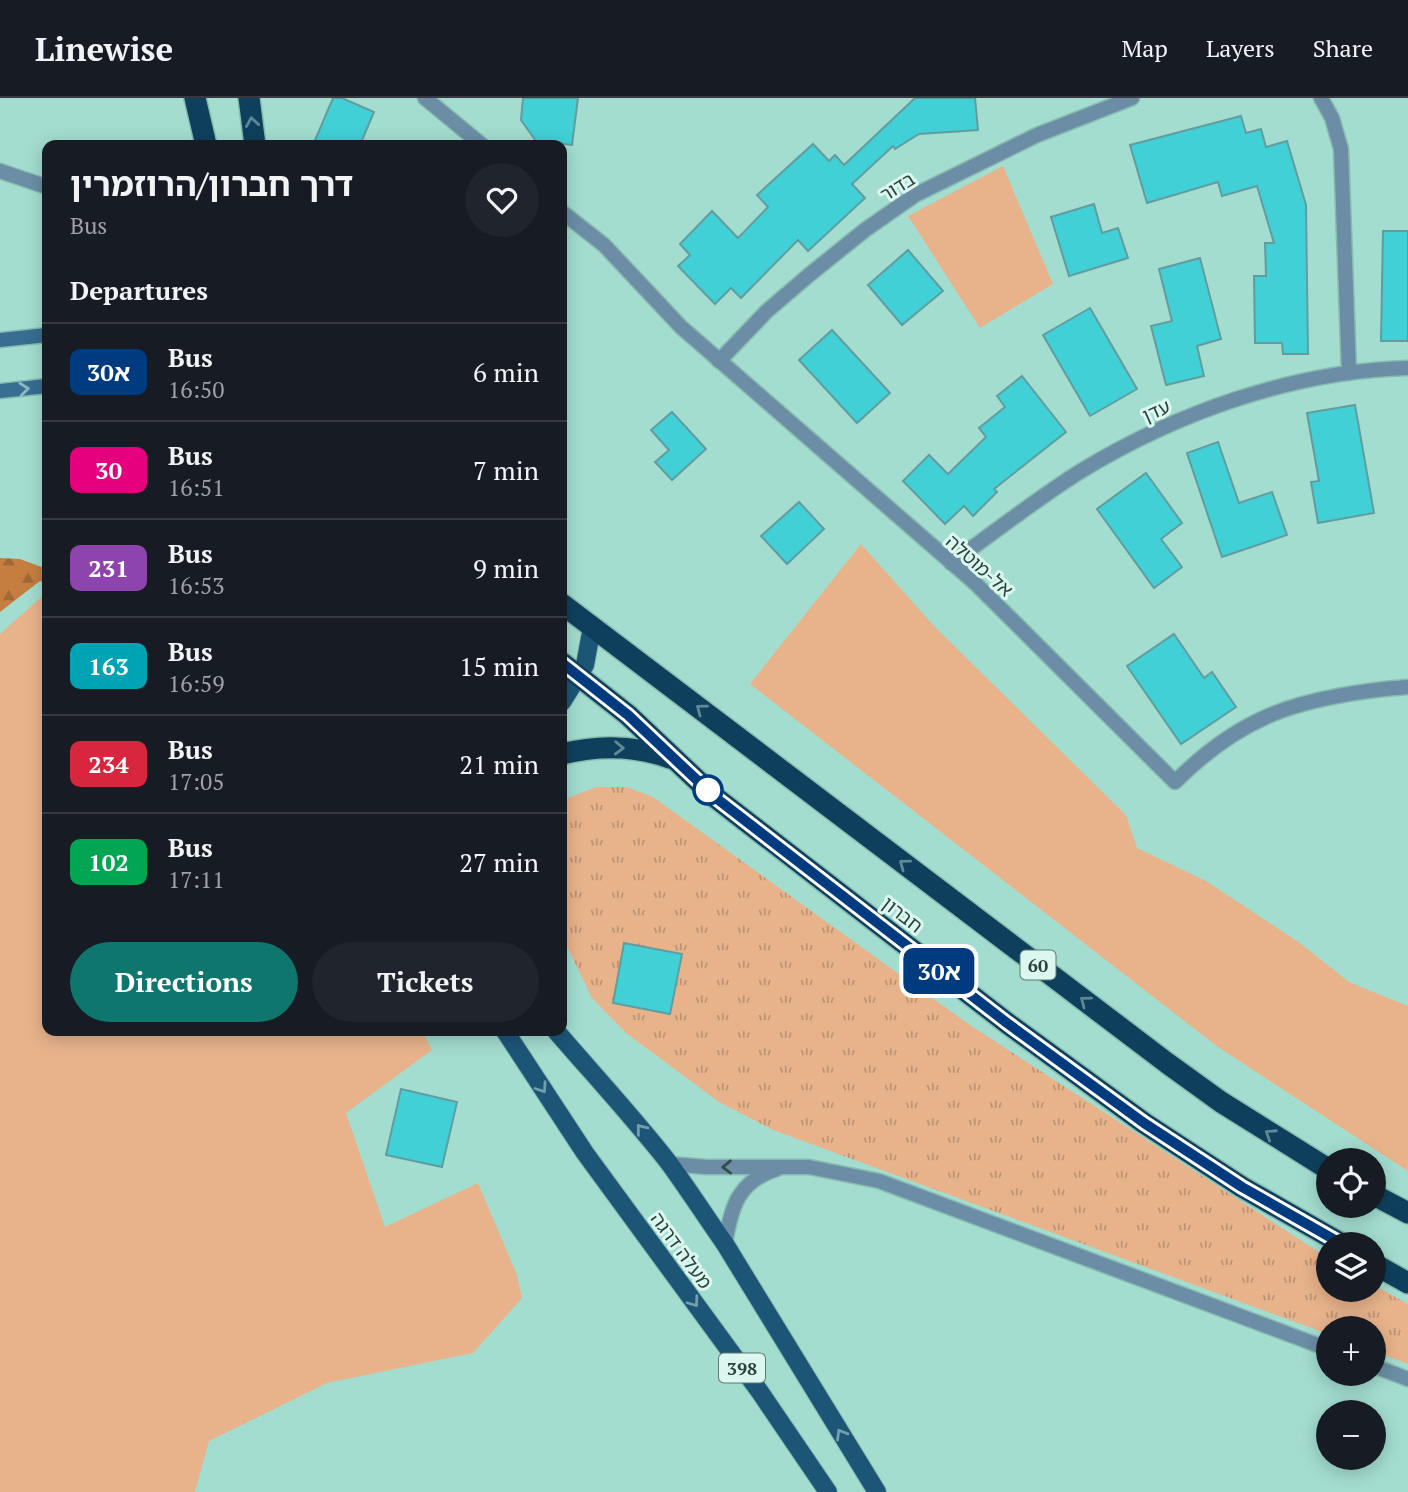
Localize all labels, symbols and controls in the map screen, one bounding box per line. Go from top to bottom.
text: Linewise [35,27,173,70]
text: Map [1121,32,1168,64]
text: Layers [1206,32,1275,64]
text: Share [1313,32,1373,64]
one-way arrow [245,116,260,128]
text: דרך חברון/הרוזמרין [70,162,353,205]
button: heart [465,163,539,237]
street label: בדור [875,166,919,206]
text: Bus [70,210,107,241]
text: Departures [70,273,208,307]
text: Bus [168,340,213,374]
text: 6 min [473,355,539,389]
text: 30א [87,356,130,388]
text: 16:50 [168,374,225,405]
one-way arrow [18,382,29,397]
street label: עדן [1138,393,1174,427]
text: Bus [168,438,213,472]
text: 7 min [473,453,539,487]
text: 30 [95,454,122,486]
text: 16:51 [168,472,225,503]
street label: אל-מוטלה [941,528,1019,602]
text: Bus [168,536,213,570]
text: 9 min [473,551,539,585]
text: 231 [88,552,129,584]
text: 16:53 [168,570,225,601]
text: Bus [168,634,213,668]
text: 15 min [459,649,539,683]
text: 163 [88,650,129,682]
text: 16:59 [168,668,225,699]
one-way arrow [696,705,708,717]
text: Bus [168,732,213,766]
one-way arrow [614,740,625,756]
text: 21 min [459,747,539,781]
text: 234 [88,748,129,780]
text: 17:05 [168,766,225,797]
unlabelled marker [693,775,723,805]
text: Bus [168,830,213,864]
text: 27 min [459,845,539,879]
text: 102 [88,846,129,878]
one-way arrow [899,859,912,872]
text: 17:11 [168,864,225,895]
street label: חברון [878,890,928,938]
button: Directions [70,942,298,1022]
button: Tickets [312,942,539,1022]
line badge: 30א [899,948,979,994]
road number: 60 [1020,950,1056,980]
text: 30א [917,955,961,987]
one-way arrow [1080,997,1093,1010]
one-way arrow [533,1080,546,1093]
one-way arrow [637,1125,649,1138]
one-way arrow [1265,1129,1278,1142]
map controls [1316,1148,1386,1470]
button: locate [1316,1148,1386,1218]
one-way arrow [721,1159,732,1175]
street label: מעלה דרגה [646,1207,718,1293]
button: layers [1316,1232,1386,1302]
one-way arrow [686,1294,698,1307]
button: + [1316,1316,1386,1386]
road number: 398 [719,1353,765,1382]
button: − [1316,1400,1386,1470]
one-way arrow [836,1428,849,1441]

